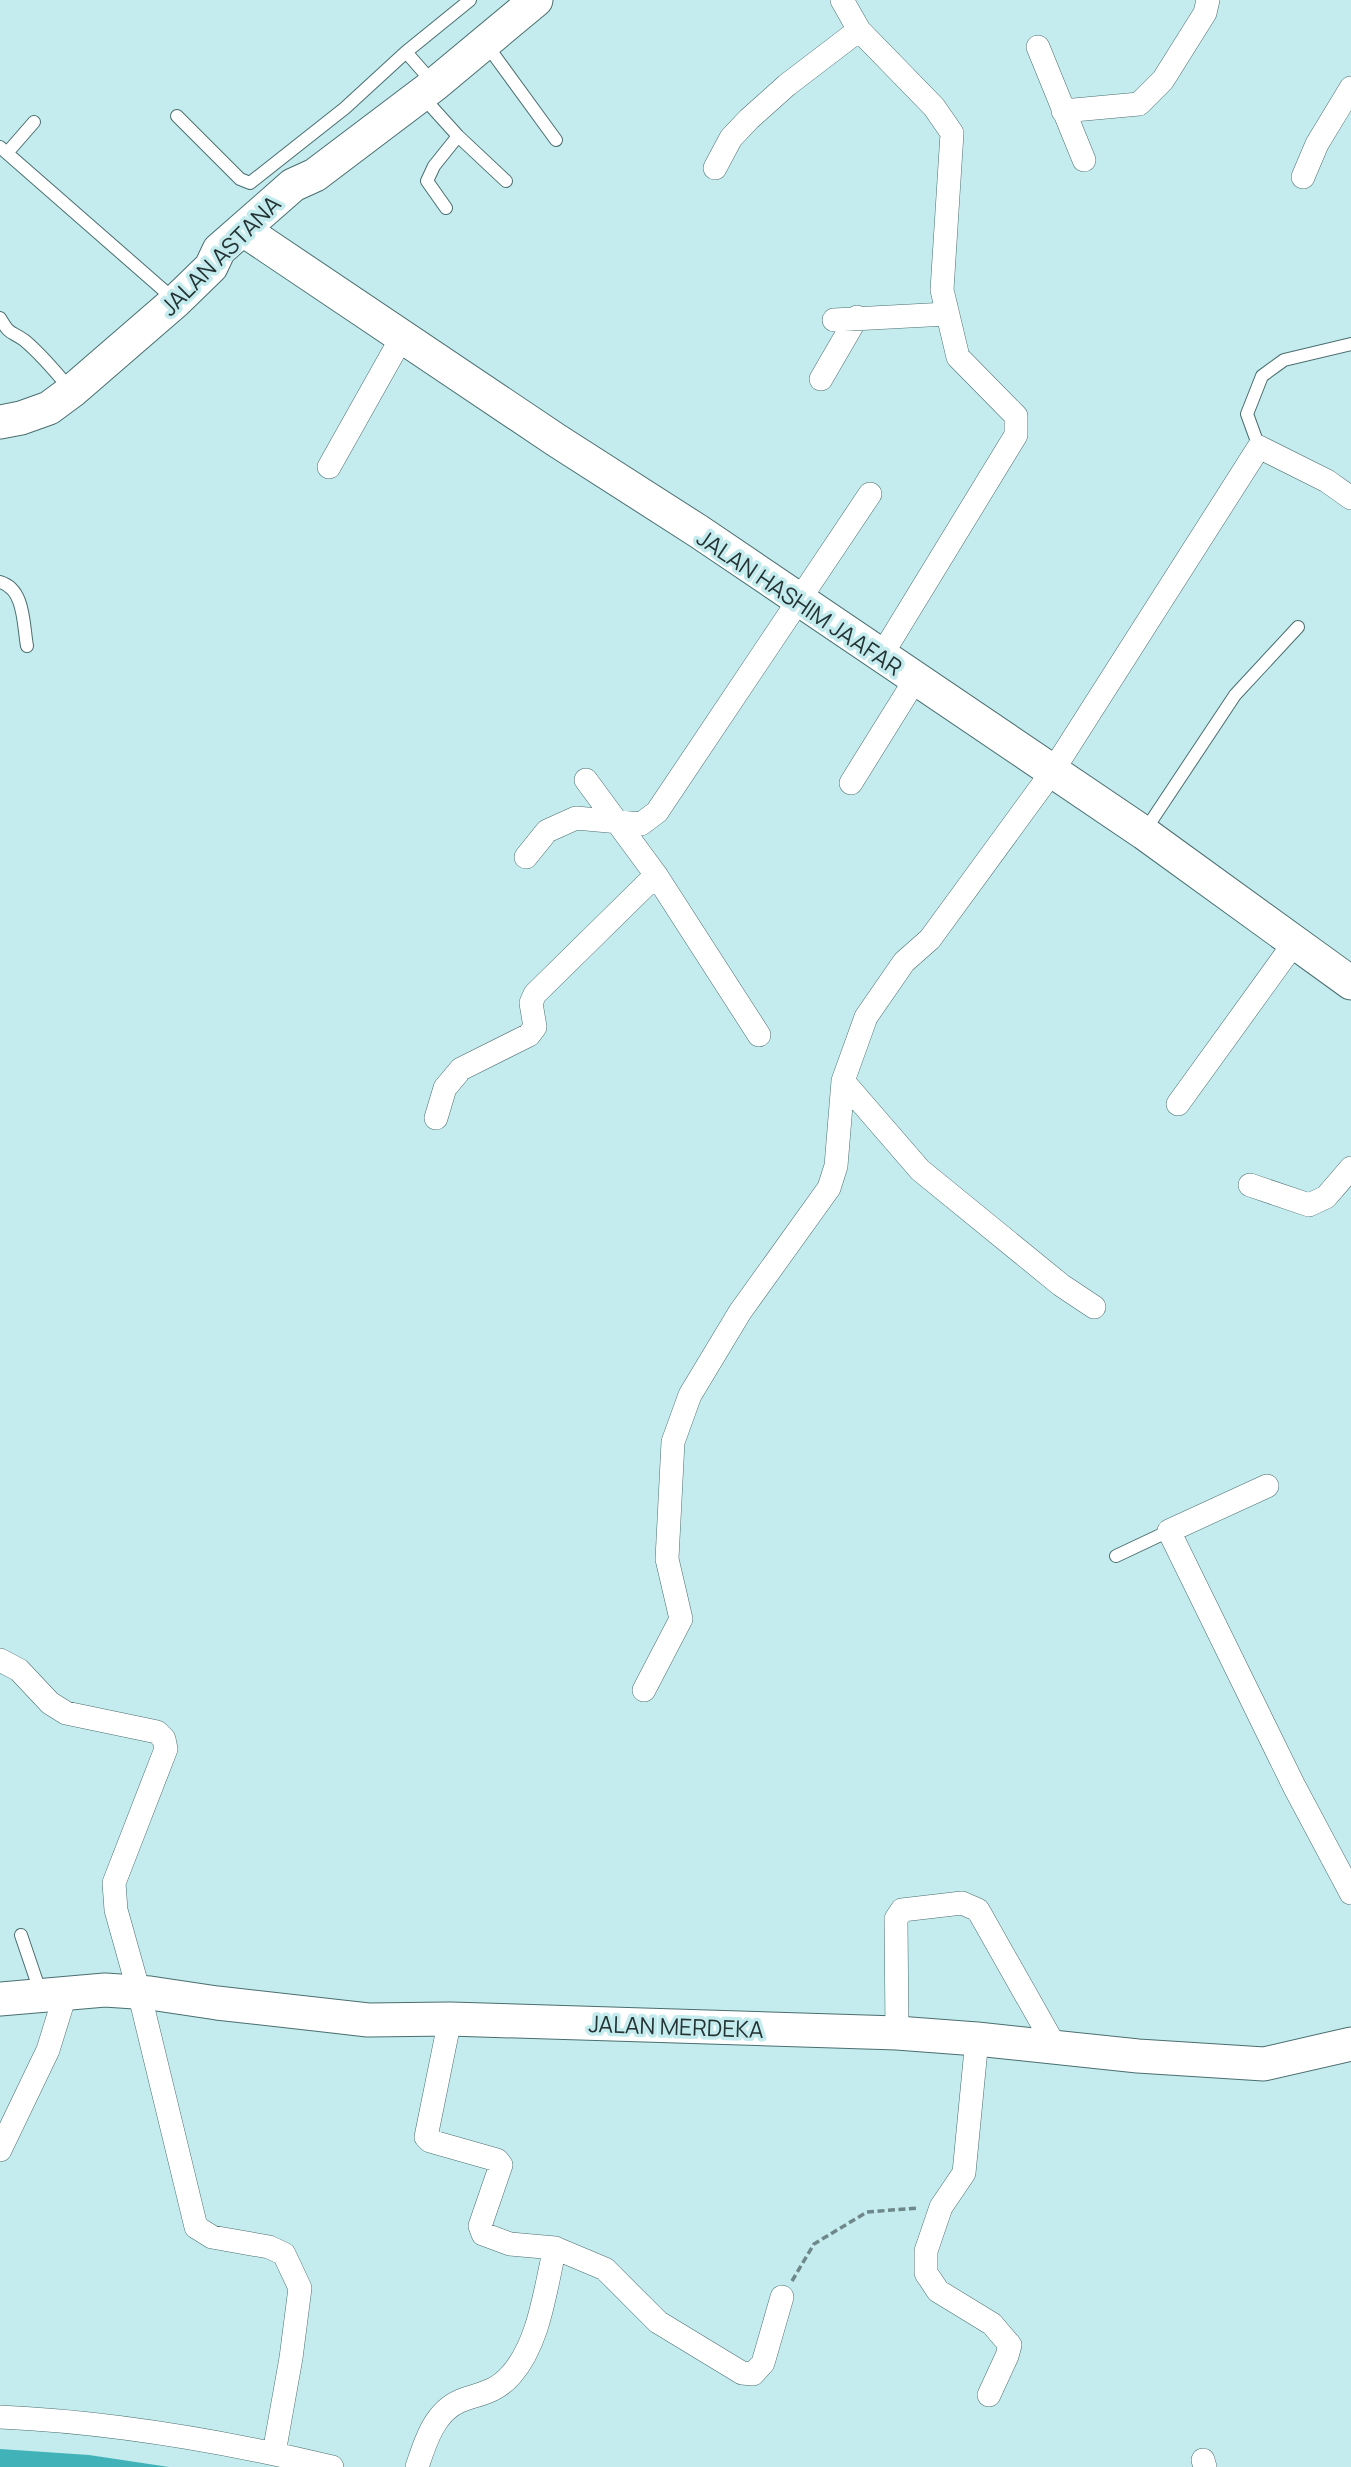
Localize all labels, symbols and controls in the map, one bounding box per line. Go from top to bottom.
street label: JALAN ASTANA [153,188,287,322]
street label: JALAN HASHIM JAAFAR [691,521,909,683]
street label: JALAN MERDEKA [588,2007,764,2045]

